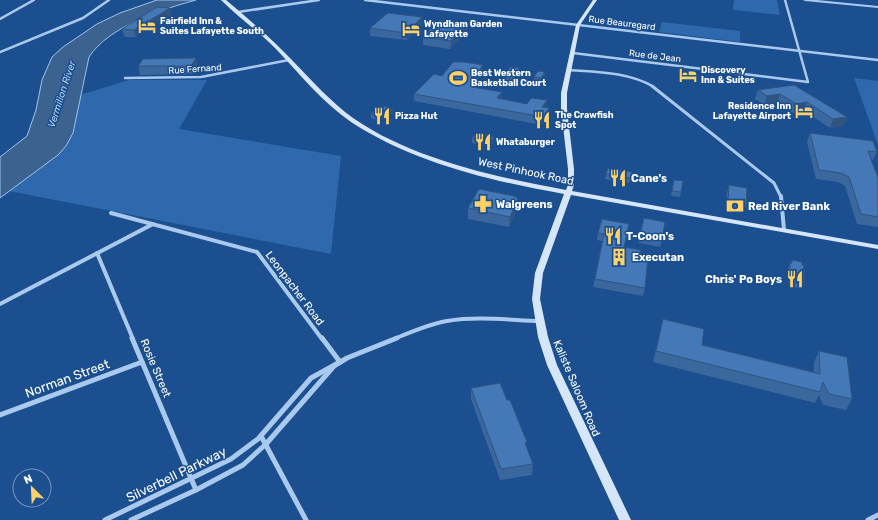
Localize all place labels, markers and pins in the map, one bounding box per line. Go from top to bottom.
hotel icon: Fairfield Inn & Suites Lafayette South [137,16,157,36]
place label: Fairfield Inn & Suites Lafayette South [160,16,264,36]
hotel icon: Wyndham Garden Lafayette [401,19,421,39]
place label: Wyndham Garden Lafayette [424,19,502,39]
hotel icon: Discovery Inn & Suites [678,65,698,85]
place label: Discovery Inn & Suites [701,65,755,85]
sports icon: Best Western Basketball Court [448,68,468,88]
place label: Best Western Basketball Court [471,68,546,88]
place label: Residence Inn Lafayette Airport [713,101,791,121]
hotel icon: Residence Inn Lafayette Airport [794,101,814,121]
restaurant icon: Pizza Hut [372,106,392,126]
restaurant icon: The Crawfish Spot [532,110,552,130]
place label: The Crawfish Spot [555,110,614,130]
place label: Pizza Hut [395,111,438,121]
restaurant icon: Whataburger [473,132,493,152]
place label: Whataburger [496,137,555,148]
restaurant icon: Cane's [608,168,628,188]
place label: Cane's [631,172,667,185]
pharmacy icon: Walgreens [473,194,493,214]
bank icon: Red River Bank [725,196,745,216]
place label: Walgreens [496,198,553,211]
place label: Red River Bank [748,200,830,213]
restaurant icon: T-Coon's [603,226,623,246]
place label: T-Coon's [626,230,674,243]
building icon: Executan [609,247,629,267]
place label: Executan [632,251,684,264]
restaurant icon: Chris' Po Boys [785,269,805,289]
place label: Chris' Po Boys [705,273,782,286]

